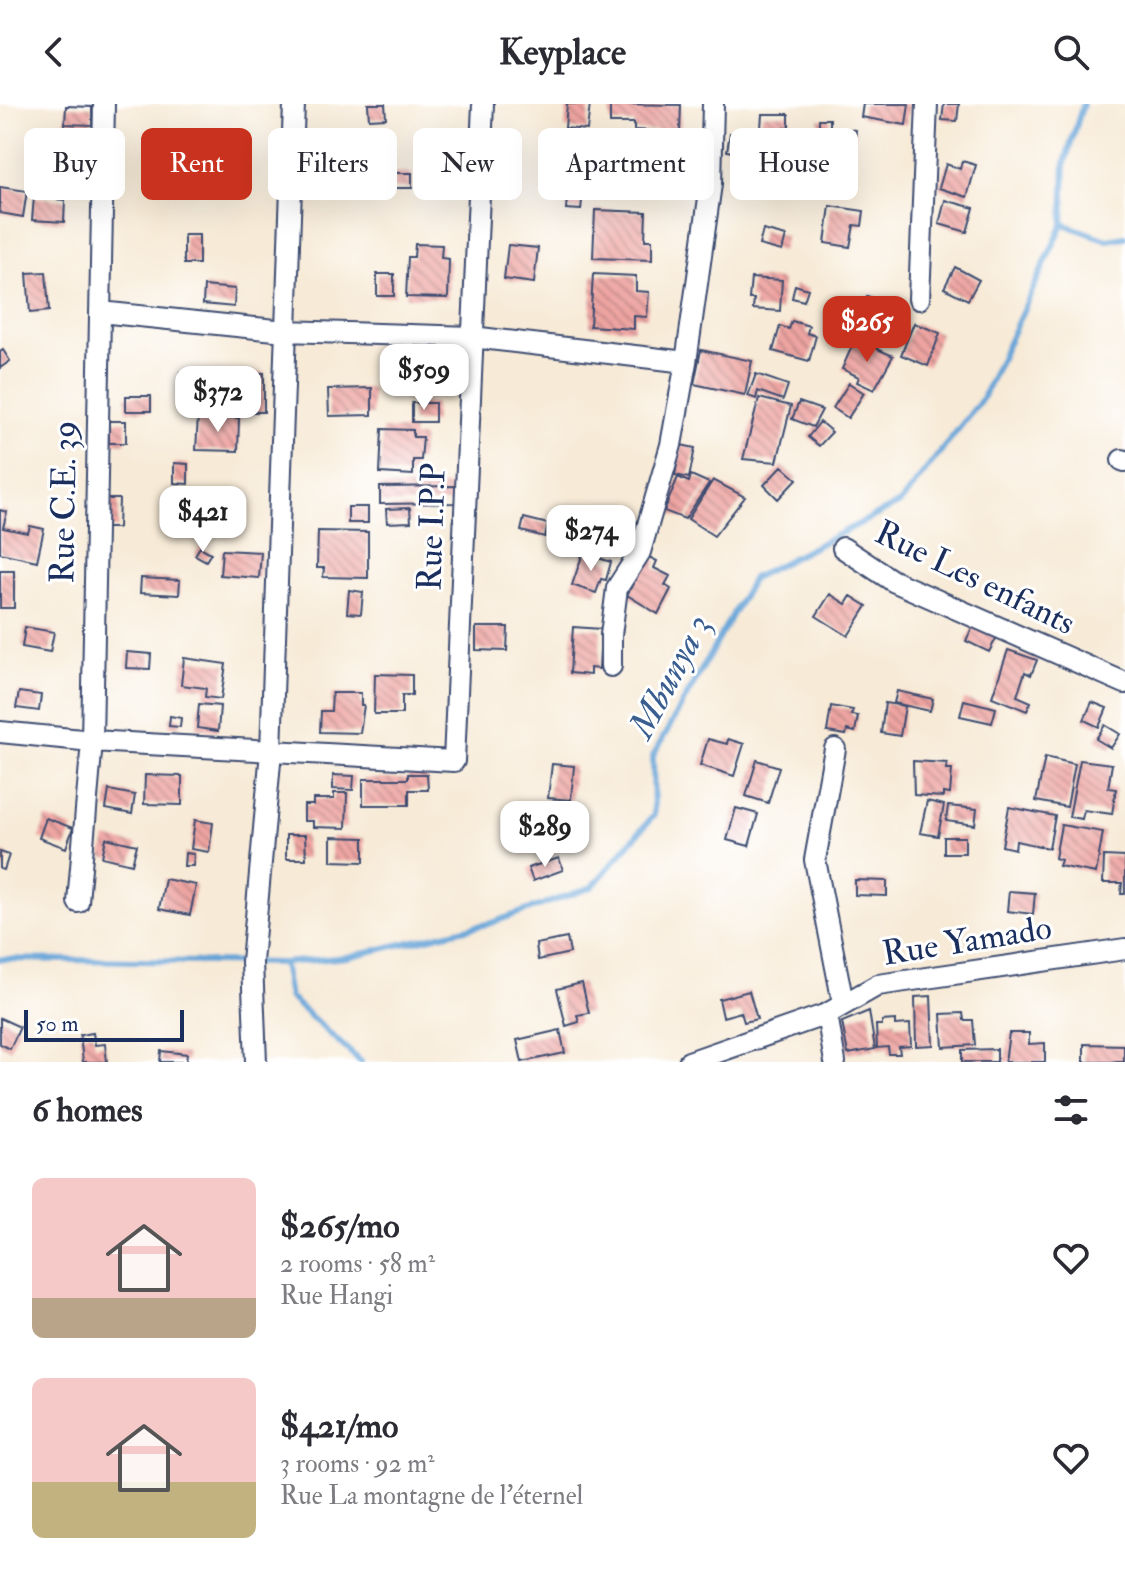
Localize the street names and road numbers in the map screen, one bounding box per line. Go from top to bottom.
street label: Rue C.E. 39 [41,420,87,584]
street label: Rue I.P.P [408,462,456,592]
street label: Rue Les enfants [868,511,1082,645]
street label: Rue Yamado [879,906,1055,976]

